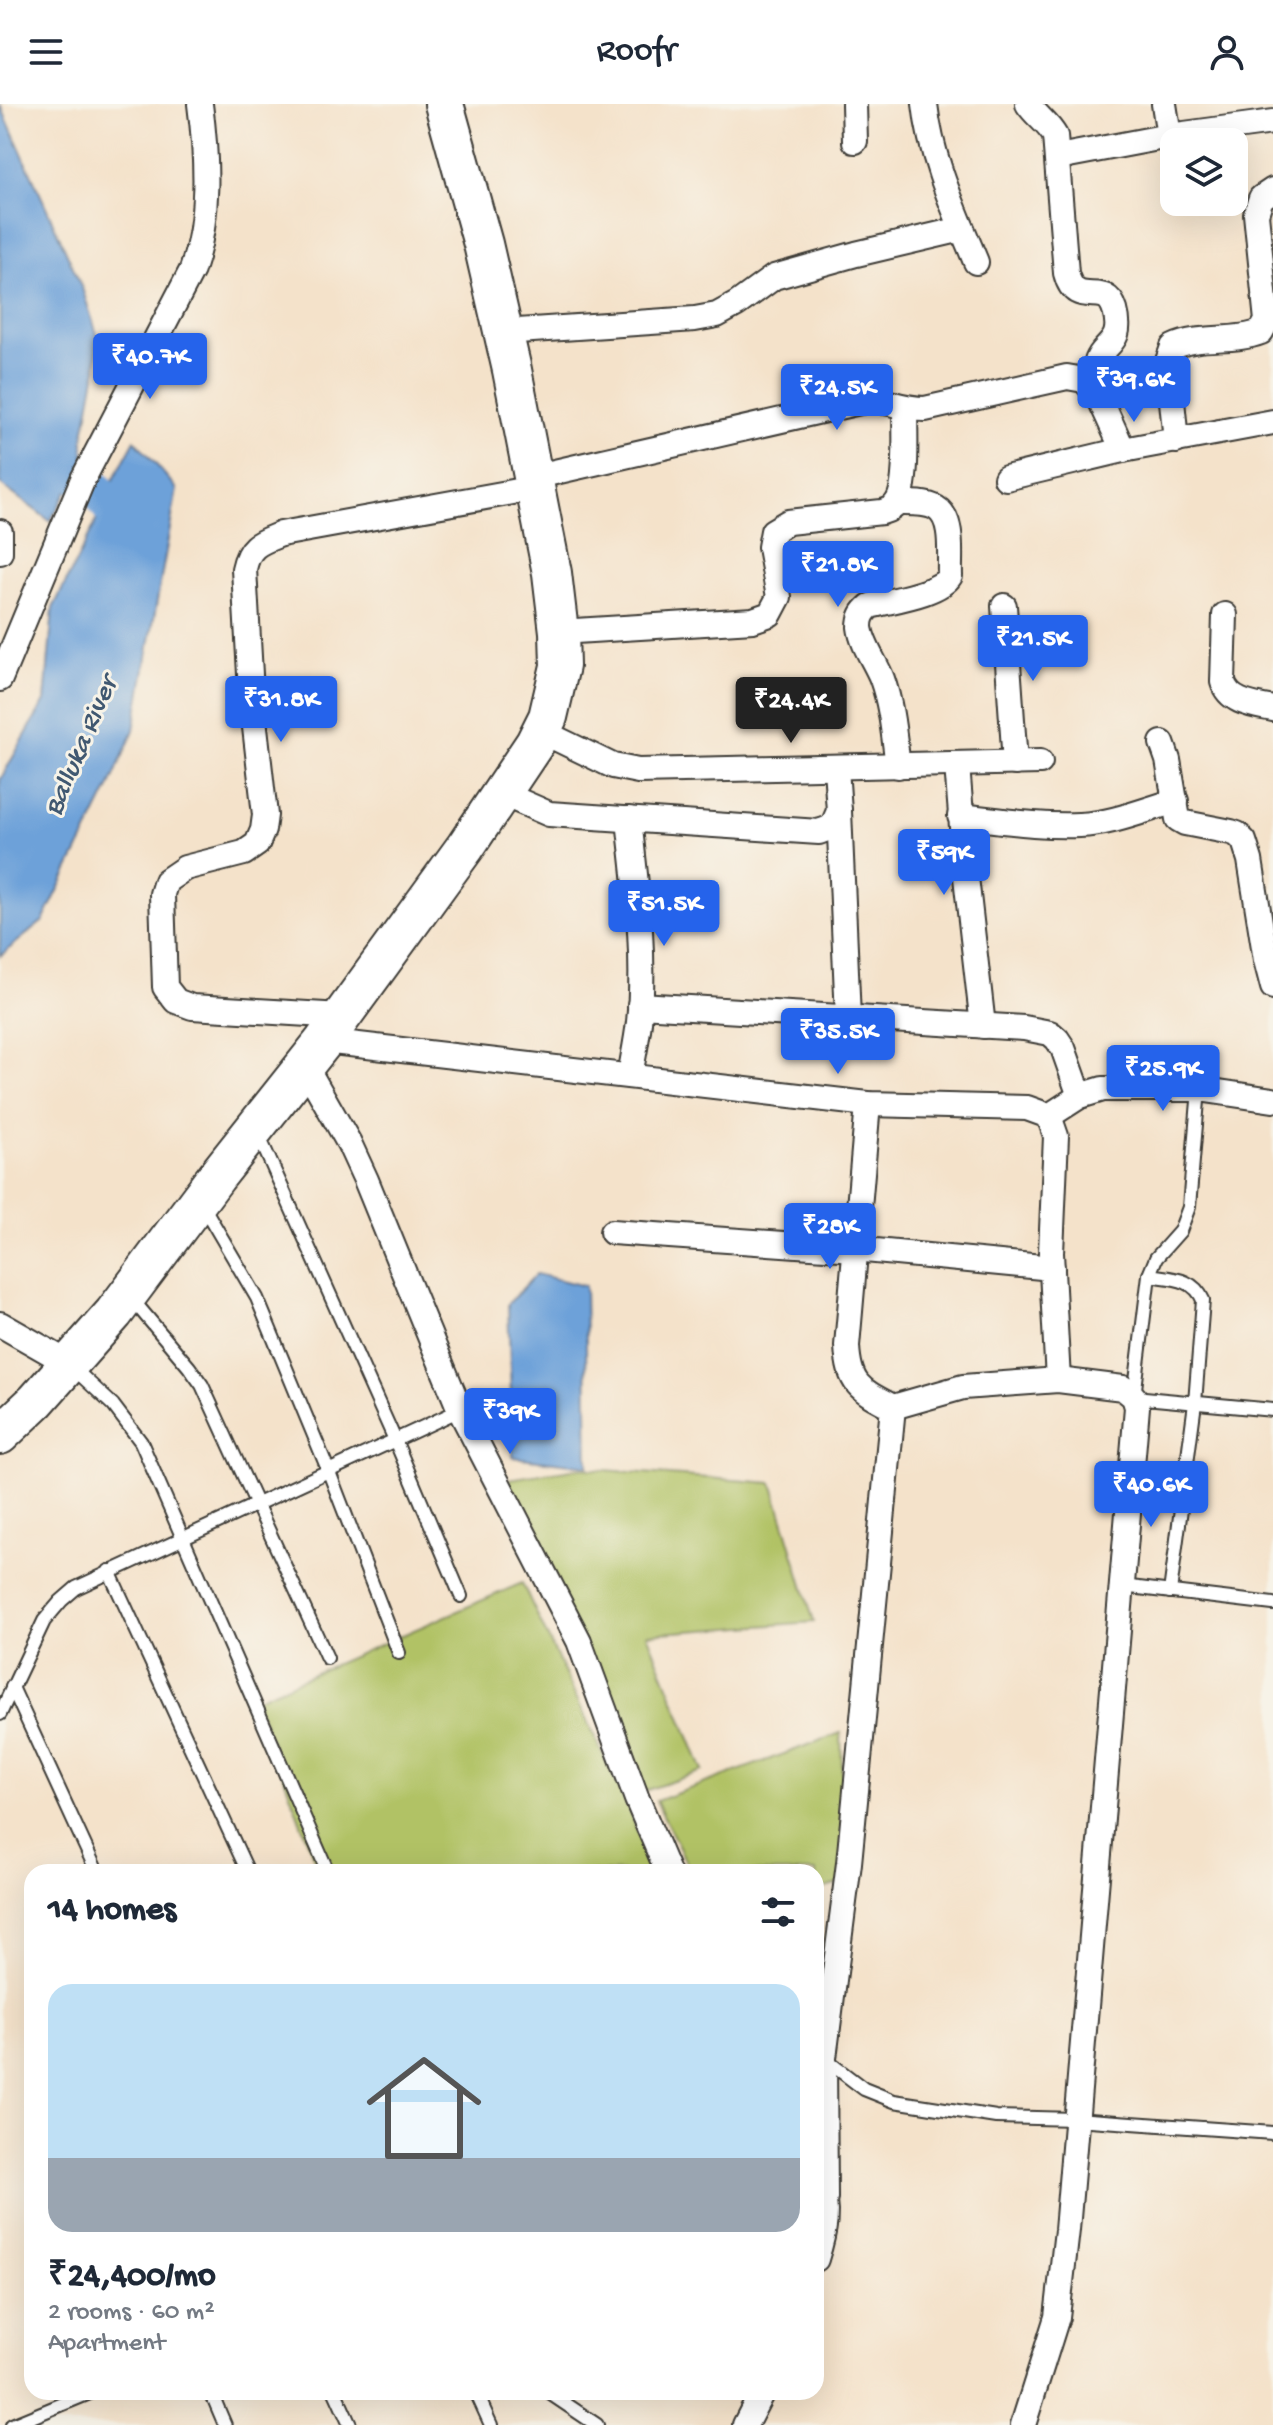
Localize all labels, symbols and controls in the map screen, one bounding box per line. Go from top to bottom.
icon: menu [24,30,68,74]
icon: person [1205,30,1249,74]
text: Roofr [597,31,677,74]
map controls [1160,128,1248,216]
button: layers [1160,128,1248,216]
pin: ₹40.7K [85,333,215,401]
text: ₹40.7K [111,343,189,374]
pin: ₹39.6K [1069,356,1199,424]
pin: ₹24.5K [772,364,902,432]
text: ₹39.6K [1095,366,1173,397]
text: ₹24.5K [799,374,875,405]
pin: ₹21.8K [773,541,903,609]
text: ₹21.8K [801,551,875,582]
pin: ₹21.5K [968,615,1098,683]
text: ₹21.5K [996,625,1070,656]
water label: Balluka River [38,668,128,821]
pin: ₹31.8K [216,676,346,744]
pin: ₹24.4K [726,677,856,745]
text: ₹31.8K [243,686,319,717]
text: ₹24.4K [754,687,828,718]
pin: ₹59K [897,829,991,897]
text: ₹59K [916,839,972,870]
pin: ₹51.5K [599,880,729,948]
text: ₹51.5K [626,890,702,921]
pin: ₹35.5K [773,1008,903,1076]
text: ₹35.5K [799,1018,877,1049]
pin: ₹25.9K [1098,1045,1228,1113]
text: ₹25.9K [1125,1055,1201,1086]
pin: ₹28K [783,1203,877,1271]
text: ₹28K [802,1213,858,1244]
pin: ₹39K [463,1388,557,1456]
text: ₹39K [482,1398,538,1429]
pin: ₹40.6K [1086,1461,1216,1529]
text: ₹40.6K [1112,1471,1190,1502]
icon: filters [756,1890,800,1934]
text: 14 homes [48,1892,176,1932]
icon: home [352,2036,496,2180]
text: ₹24,400/mo [48,2258,216,2298]
text: 2 rooms · 60 m² [48,2298,214,2329]
text: Apartment [48,2329,165,2360]

